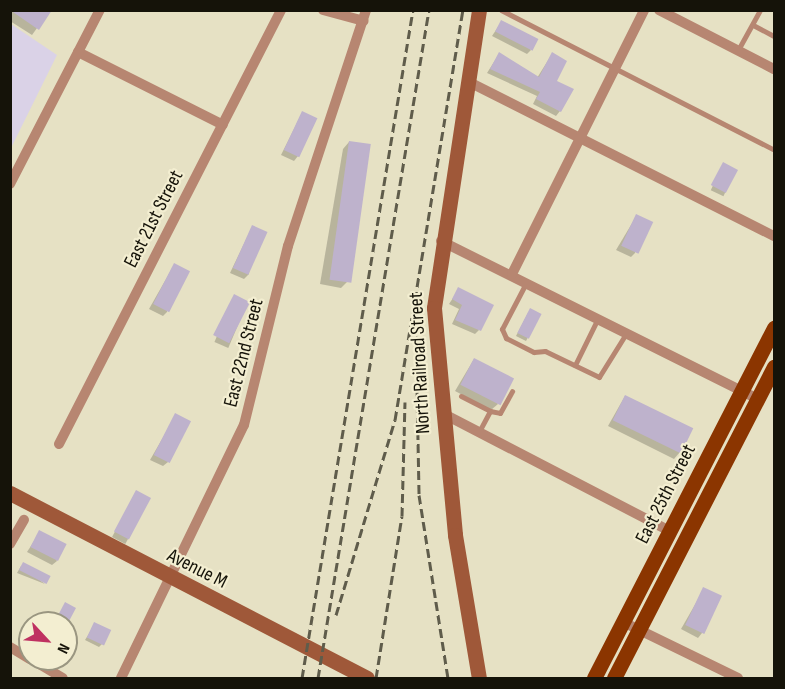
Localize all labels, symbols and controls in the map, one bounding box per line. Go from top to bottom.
street label: East 21st Street [119,166,189,272]
street label: North Railroad Street [404,292,436,434]
street label: East 22nd Street [219,296,269,410]
street label: East 25th Street [631,440,701,548]
street label: Avenue M [163,544,231,594]
north arrow [18,611,78,671]
text: N [52,640,73,656]

